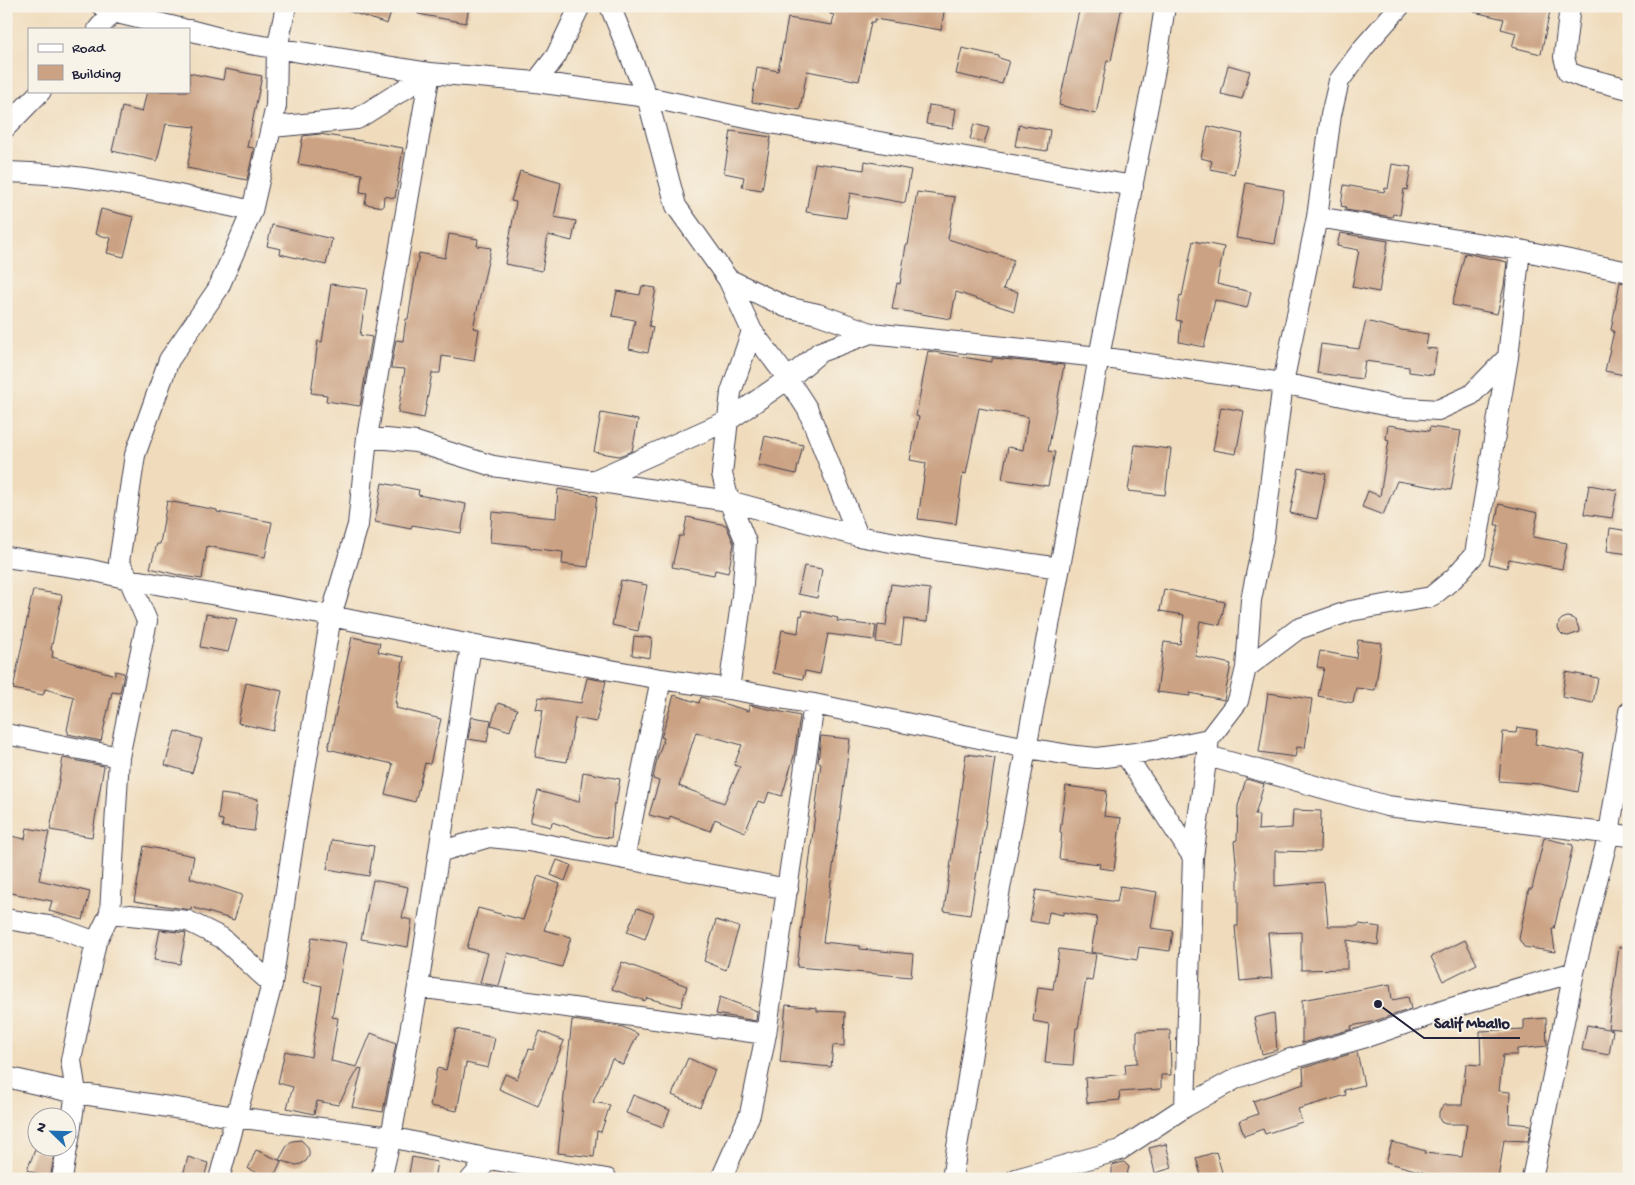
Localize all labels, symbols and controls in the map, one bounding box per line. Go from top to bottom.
legend [28,28,190,92]
text: Road [72,40,106,58]
text: Building [71,66,121,84]
callout: Salif Mballo [1424,1007,1520,1038]
text: Salif Mballo [1434,1015,1511,1035]
north arrow [28,1108,78,1158]
text: N [33,1120,52,1135]

